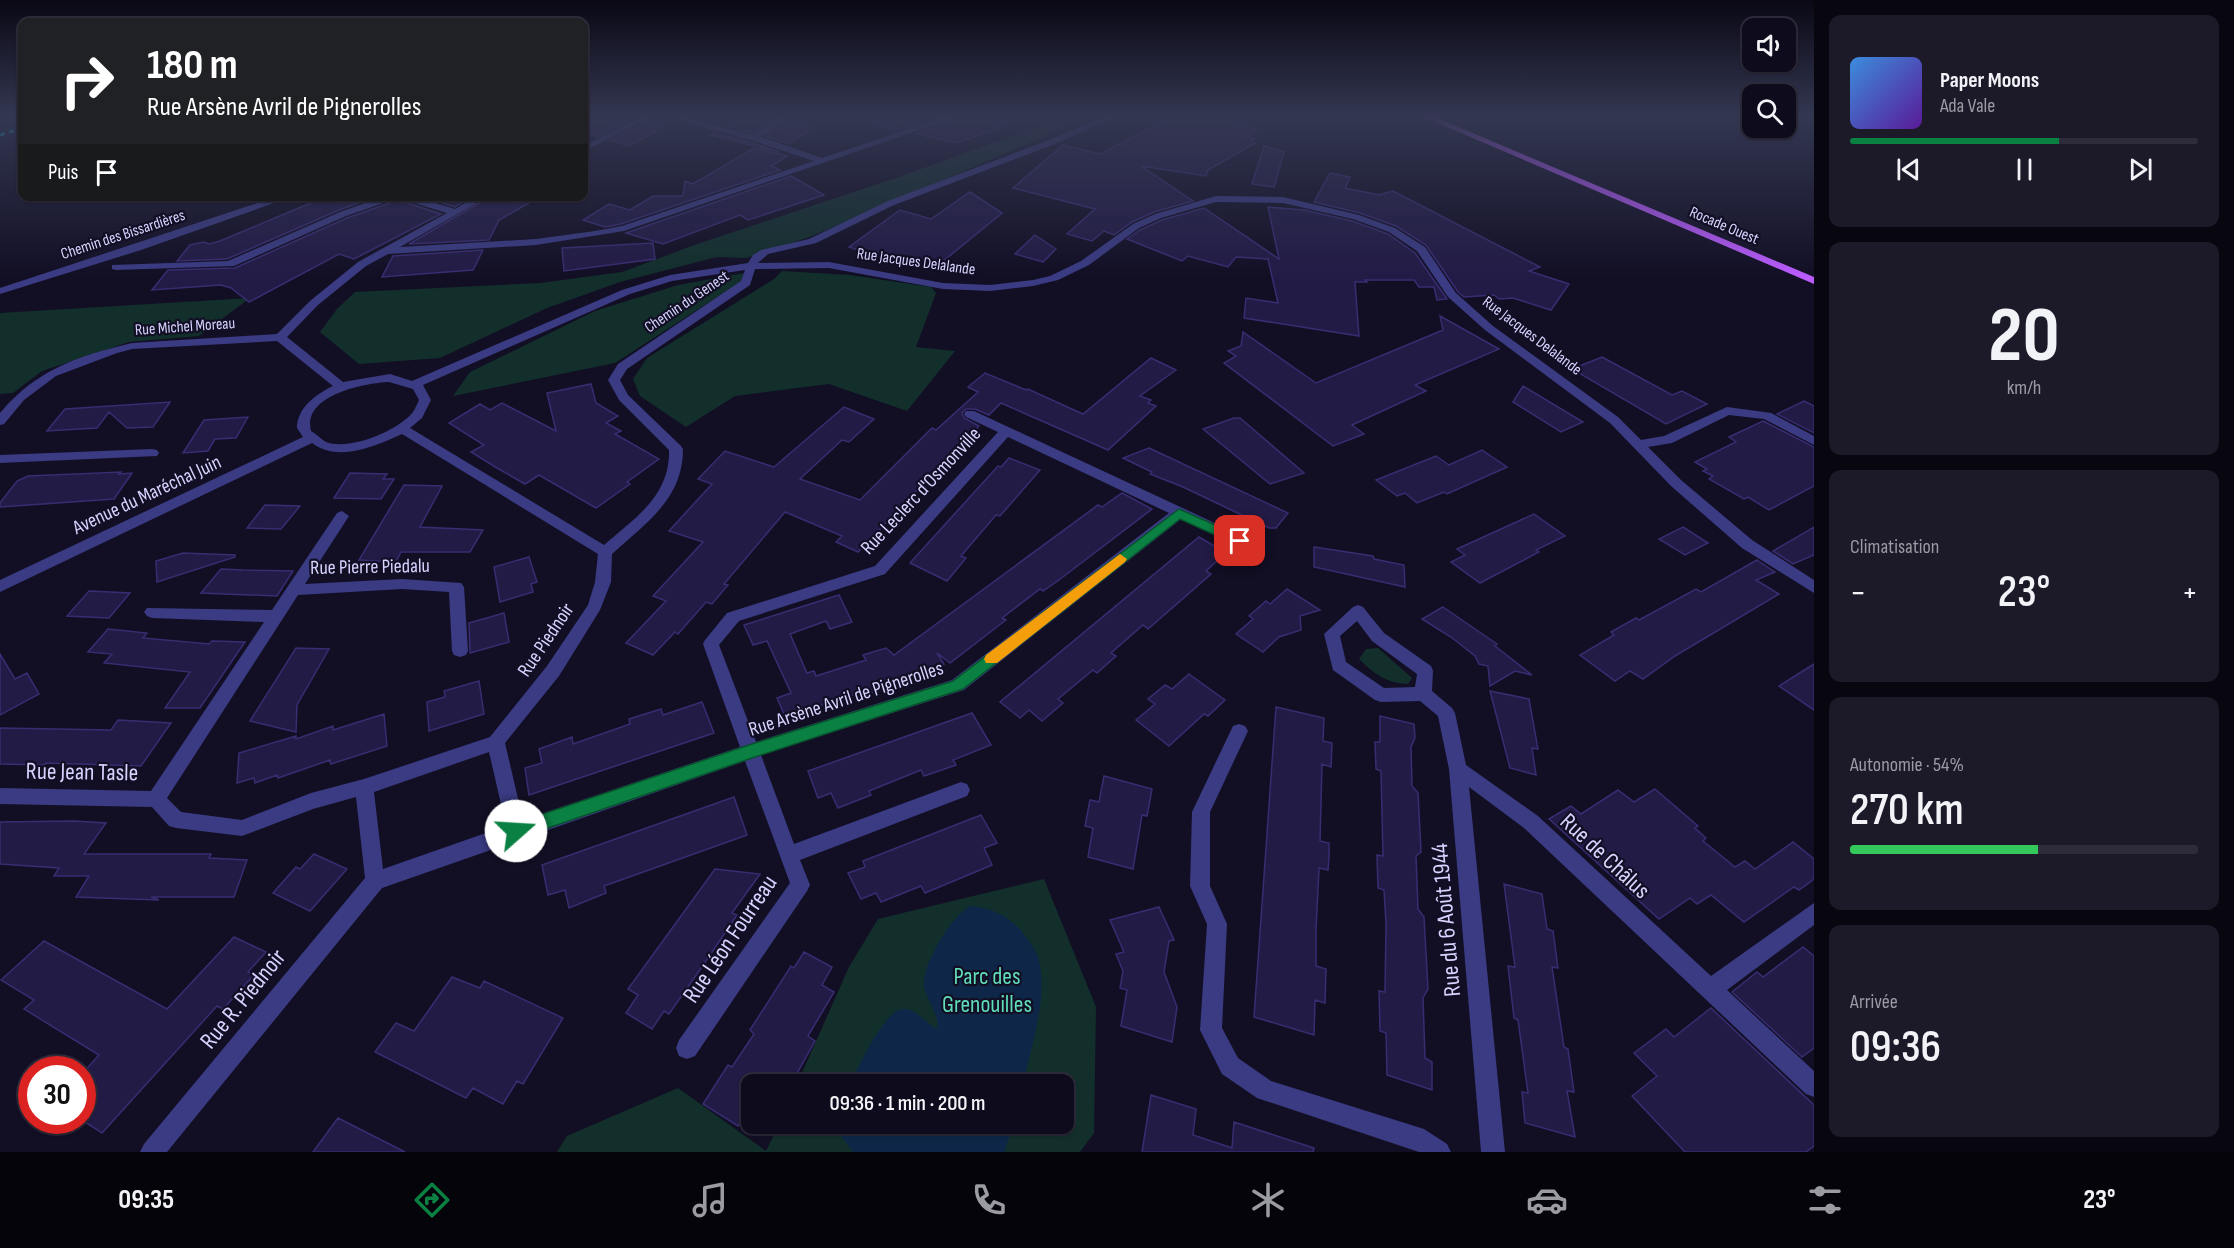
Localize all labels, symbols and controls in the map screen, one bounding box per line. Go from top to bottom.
map controls [1742,18,1796,138]
button: sound [1742,18,1796,72]
text: 180 m [147,40,238,91]
icon: right [48,42,126,120]
text: Paper Moons [1940,67,2039,94]
button: search [1742,84,1796,138]
text: Rue Arsène Avril de Pignerolles [147,91,421,123]
text: Ada Vale [1940,94,1995,118]
icon: previous [1892,153,1925,186]
icon: pause [2008,153,2041,186]
icon: next [2124,153,2157,186]
icon: arrive [90,156,123,189]
text: Puis [48,159,78,186]
street label: Rocade Ouest [1686,203,1762,249]
street label: Chemin des Bissardières [58,206,188,264]
street label: Rue Jacques Delalande [856,244,976,280]
street label: Chemin du Genest [641,267,733,337]
text: 20 [1988,290,2060,383]
street label: Rue Jacques Delalande [1479,292,1585,380]
street label: Rue Michel Moreau [134,314,236,340]
text: km/h [2007,376,2041,400]
street label: Rue Leclerc d'Osmonville [856,422,986,560]
street label: Avenue du Maréchal Juin [68,450,225,540]
pin [1214,515,1265,566]
icon: arrive [1223,524,1256,557]
text: Climatisation [1850,535,1939,559]
street label: Rue Pierre Piedalu [310,554,430,580]
text: 23° [1998,565,2050,620]
text: − [1850,573,1866,613]
text: + [2182,573,2198,613]
street label: Rue Piednoir [513,598,579,681]
street label: Rue Arsène Avril de Pignerolles [746,656,946,742]
text: Autonomie · 54% [1850,753,1964,777]
street label: Rue Jean Tasle [25,757,139,787]
text: 270 km [1850,783,1964,838]
position arrow [484,799,548,863]
street label: Rue de Châlus [1554,807,1656,905]
street label: Rue du 6 Août 1944 [1425,842,1467,998]
street label: Rue Léon Fourreau [677,870,783,1008]
street label: Rue R. Piednoir [194,943,292,1055]
park label: Parc des Grenouilles [942,962,1032,1019]
text: Arrivée [1850,990,1898,1014]
text: 09:36 [1850,1020,1941,1075]
speed limit sign: 30 [18,1056,96,1134]
text: 09:36 · 1 min · 200 m [830,1090,985,1117]
icon: directions [411,1179,453,1221]
icon: music [689,1179,731,1221]
icon: phone [968,1179,1010,1221]
icon: climate [1247,1179,1289,1221]
icon: car [1526,1179,1568,1221]
icon: filters [1804,1179,1846,1221]
text: 09:35 [118,1184,174,1216]
text: 23° [2083,1184,2116,1216]

